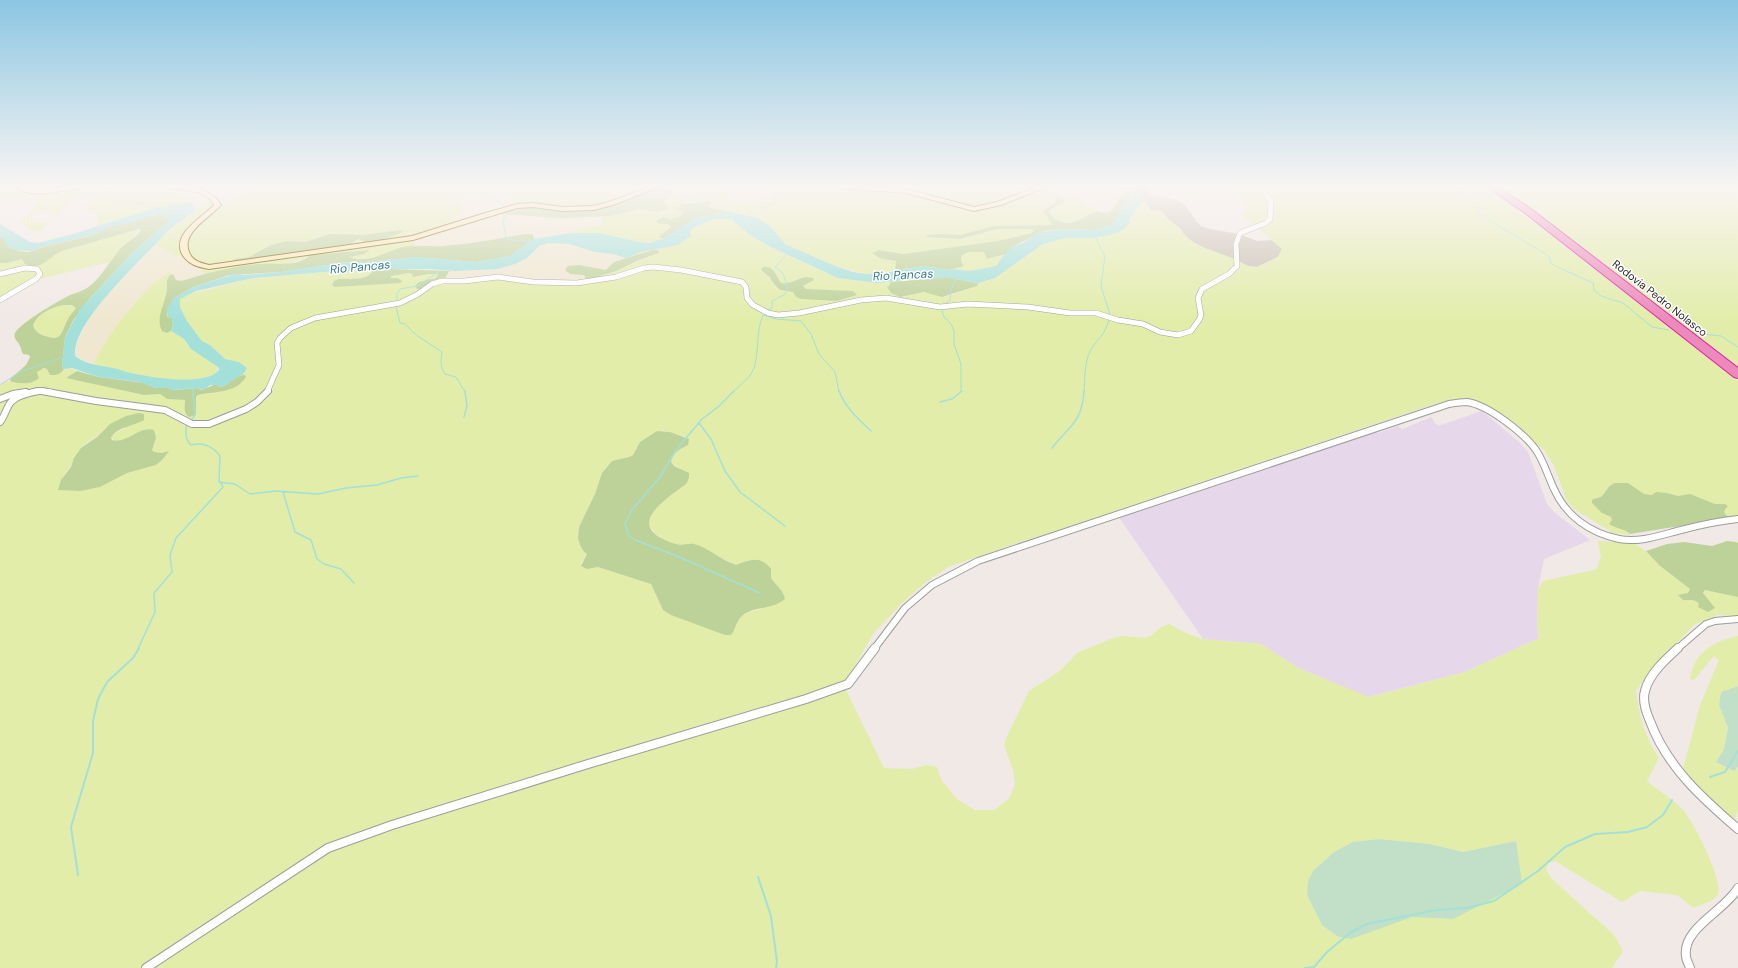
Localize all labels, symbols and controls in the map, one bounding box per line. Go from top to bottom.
water label: Rio Pancas [329,256,391,278]
street label: Rodovia Pedro Nolasco [1610,257,1710,339]
water label: Rio Pancas [872,265,934,285]

